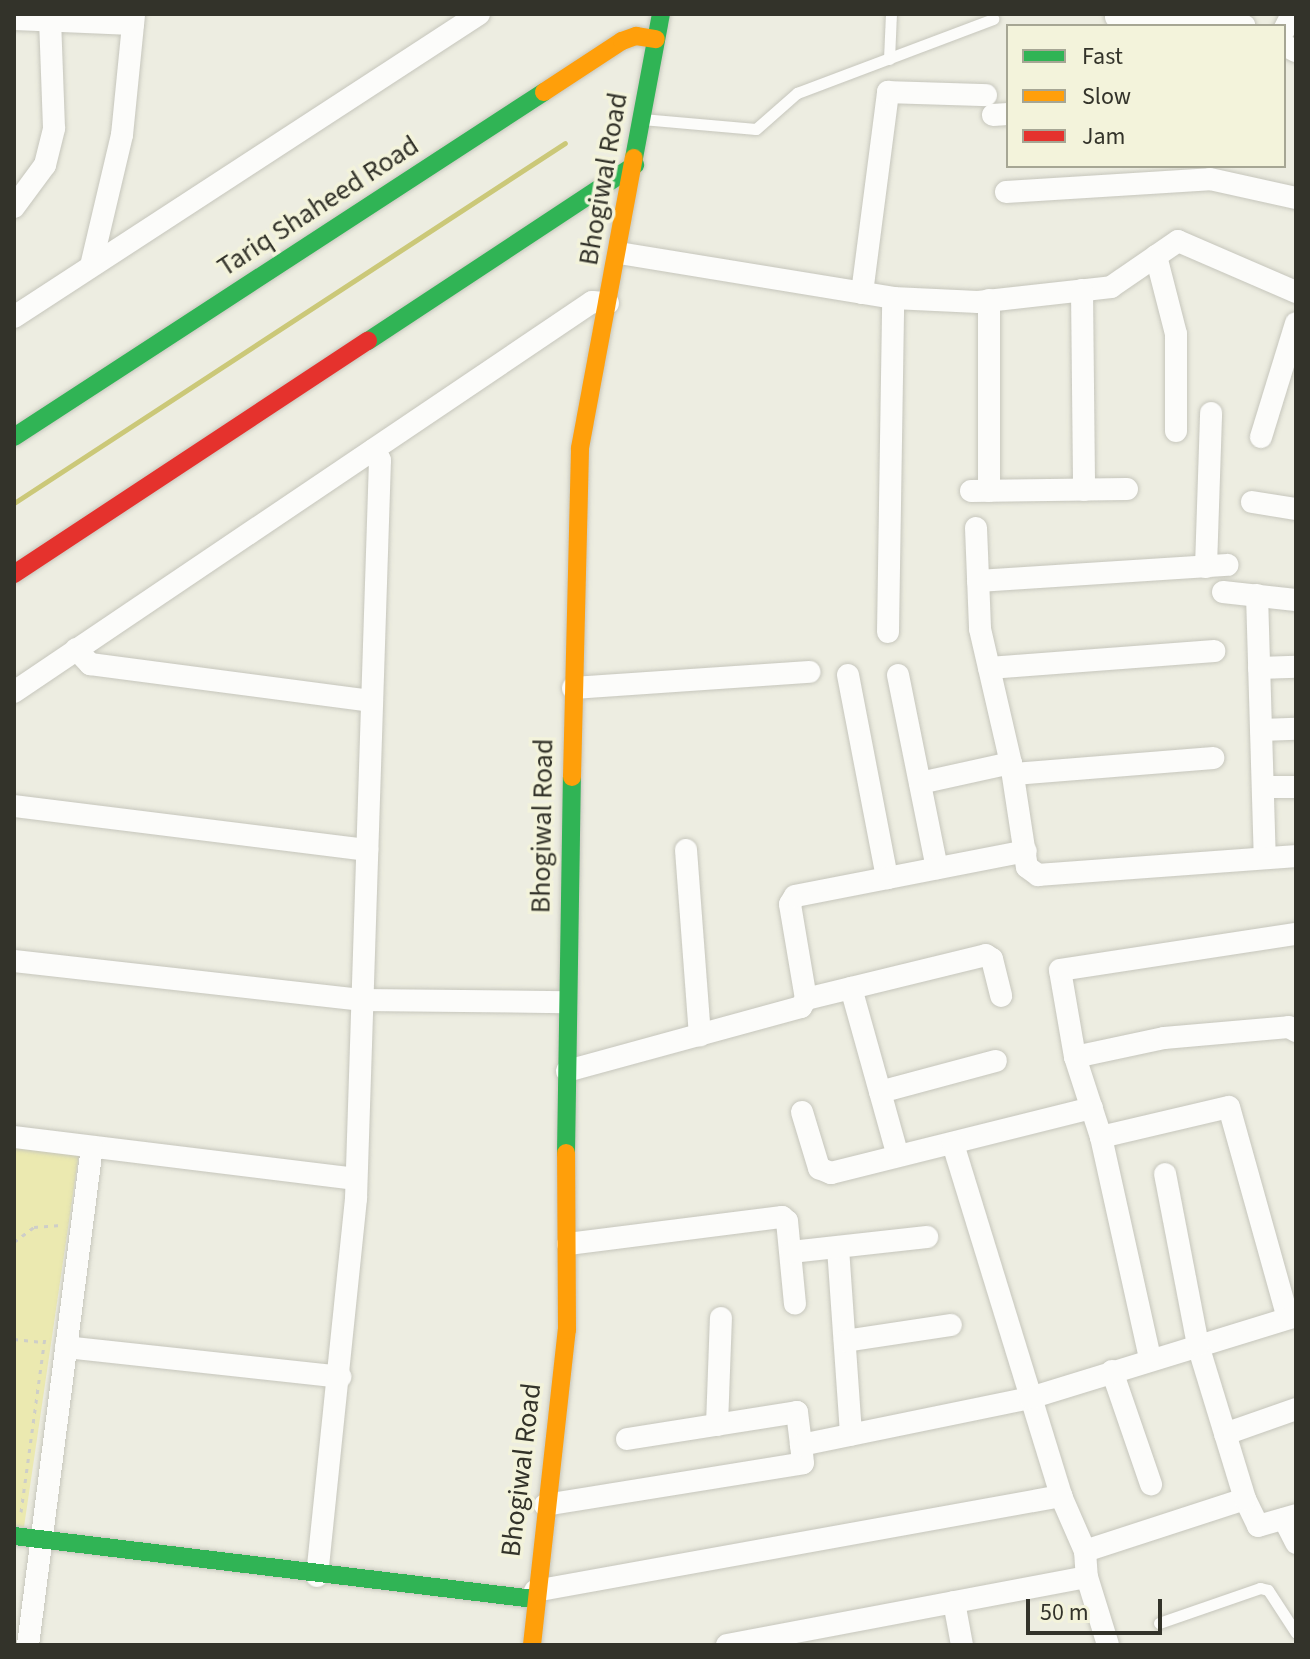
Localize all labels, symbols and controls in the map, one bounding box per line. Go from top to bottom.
legend [1006,24,1286,168]
text: Fast [1082,39,1123,74]
text: Slow [1082,79,1131,114]
street label: Bhogiwal Road [571,90,635,268]
text: Jam [1082,119,1126,154]
street label: Tariq Shaheed Road [211,128,425,284]
street label: Bhogiwal Road [524,738,560,914]
street label: Bhogiwal Road [494,1381,548,1559]
scale bar [1030,1583,1166,1633]
text: 50 m [1040,1595,1089,1630]

